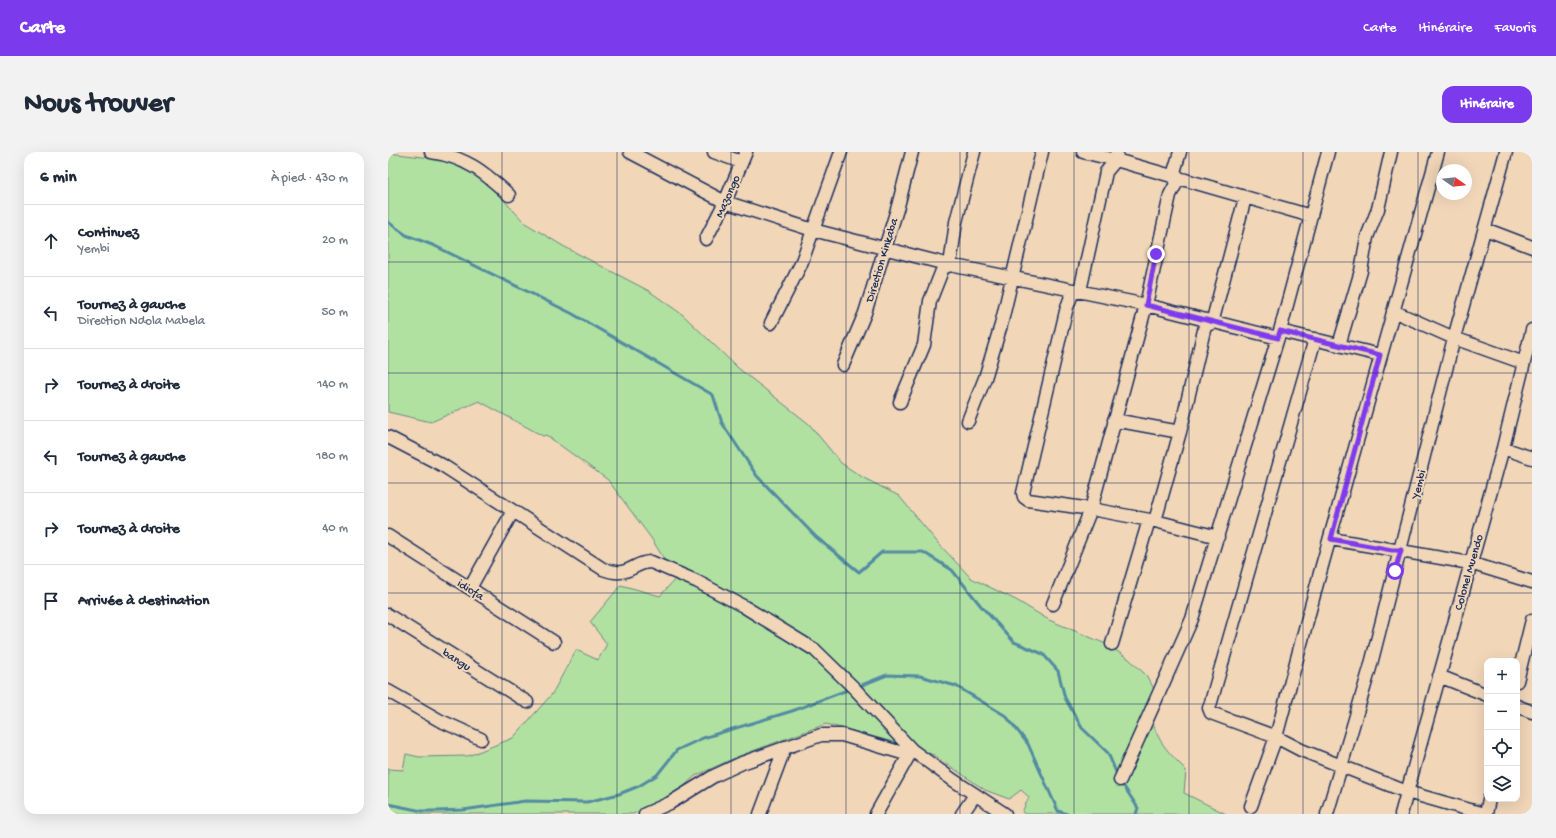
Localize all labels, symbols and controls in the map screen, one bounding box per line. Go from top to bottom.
text: Carte [20,17,65,40]
text: Carte [1363,20,1397,37]
text: Itinéraire [1419,20,1472,37]
text: Favoris [1494,20,1536,37]
button: Itinéraire [1442,86,1532,123]
text: Nous trouver [24,88,173,121]
north arrow [1436,164,1472,200]
text: 6 min [40,168,76,188]
text: À pied · 430 m [271,171,348,186]
street label: Mazongo [713,173,744,220]
street label: Direction Kinkaba [863,217,902,305]
text: Continuez [78,224,139,242]
icon: ahead [40,230,62,252]
text: 20 m [322,233,348,248]
text: Yembi [78,242,110,257]
route end [1147,245,1165,263]
text: Tournez à gauche [78,296,186,314]
icon: left [40,302,62,324]
text: 50 m [321,305,348,320]
text: Direction Ndola Mabela [78,314,205,329]
icon: right [40,374,62,396]
text: Tournez à droite [78,376,180,394]
text: 140 m [317,377,348,392]
icon: left [40,446,62,468]
text: Tournez à gauche [78,448,186,466]
text: 180 m [316,449,348,464]
street label: Yembi [1409,468,1430,501]
icon: right [40,518,62,540]
text: Tournez à droite [78,520,180,538]
text: 40 m [322,521,348,536]
street label: Colonel Muendo [1452,533,1487,612]
route start [1386,562,1404,580]
street label: idiofa [454,577,486,604]
icon: arrive [40,590,62,612]
text: Arrivée à destination [78,592,209,610]
street label: bangu [439,647,473,675]
map controls [1484,658,1520,802]
button: + [1484,658,1520,694]
button: − [1484,694,1520,730]
button: locate [1484,730,1520,766]
button: layers [1484,766,1520,802]

